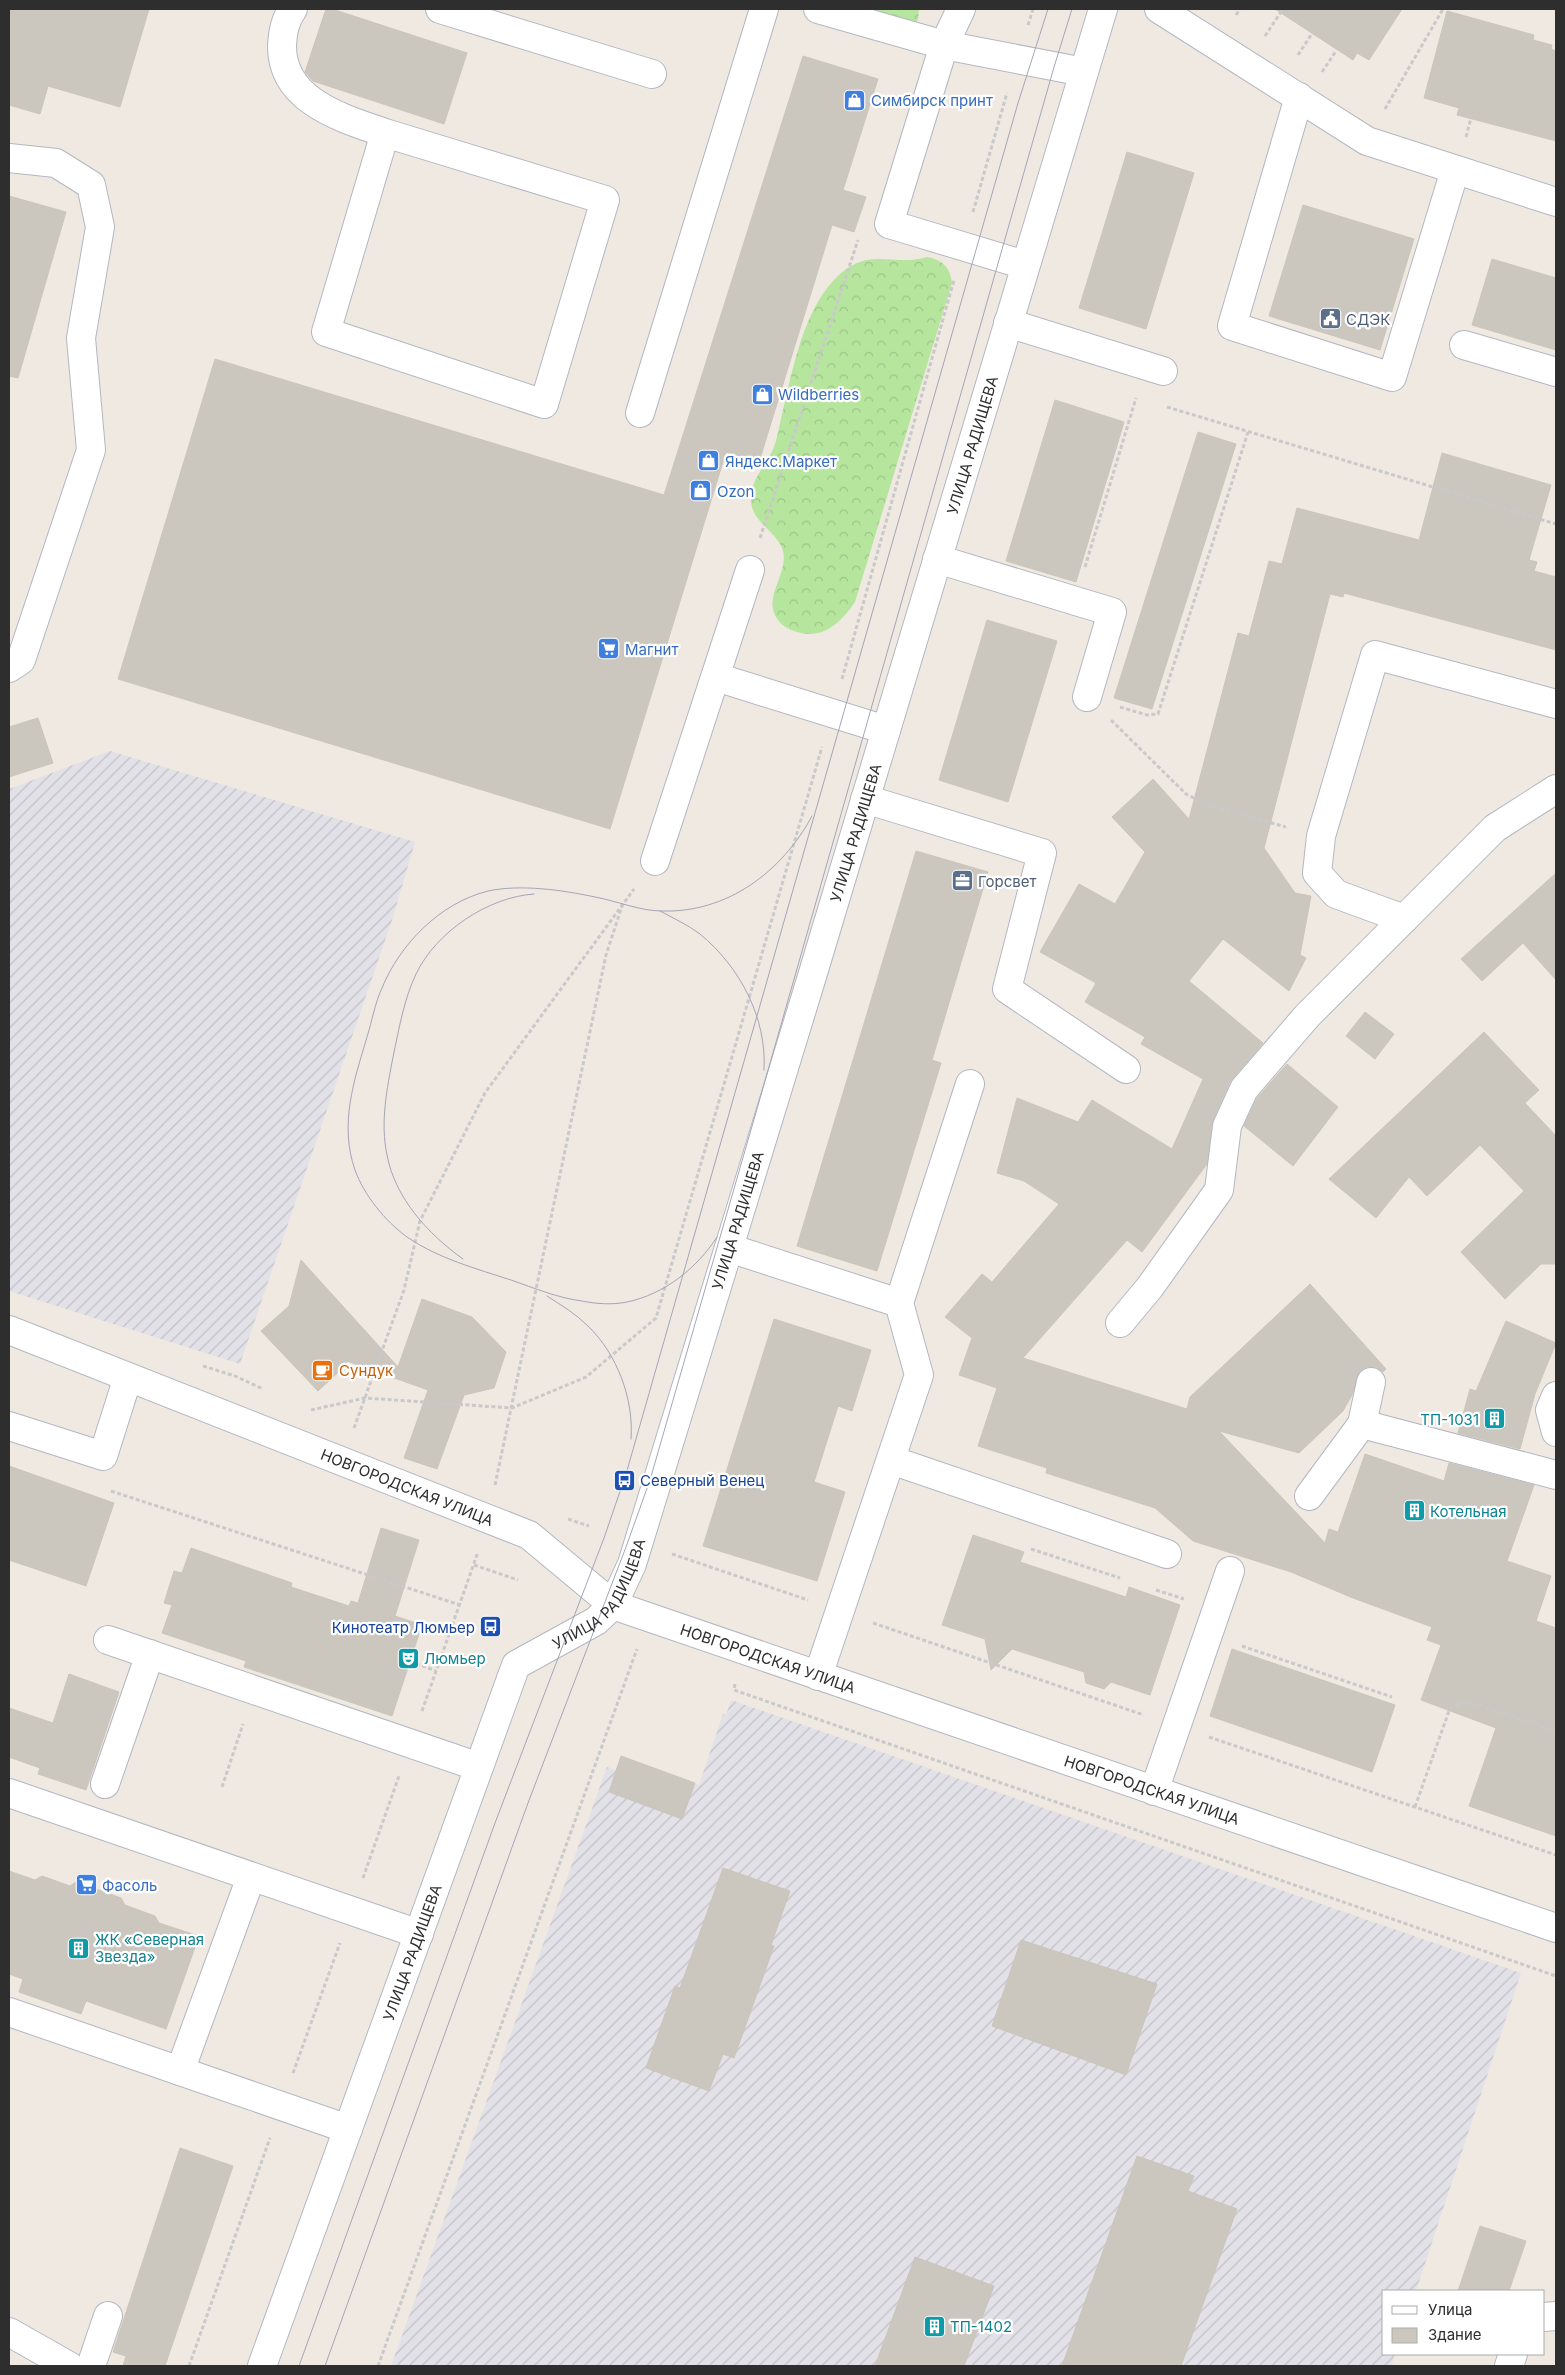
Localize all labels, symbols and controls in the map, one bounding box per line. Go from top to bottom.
shop icon: Симбирск принт [843,88,867,112]
place label: Симбирск принт [871,91,993,110]
public building icon: СДЭК [1318,307,1342,331]
place label: СДЭК [1346,310,1390,329]
street label: УЛИЦА РАДИЩЕВА [942,373,1002,516]
shop icon: Wildberries [750,382,774,406]
place label: Wildberries [778,385,859,404]
shop icon: Яндекс.Маркет [697,449,721,473]
place label: Яндекс.Маркет [725,452,837,471]
shop icon: Ozon [689,479,713,503]
place label: Ozon [717,482,754,501]
supermarket icon: Магнит [597,637,621,661]
place label: Магнит [625,640,678,659]
street label: УЛИЦА РАДИЩЕВА [825,761,885,904]
office icon: Горсвет [950,869,974,893]
place label: Горсвет [978,872,1036,891]
street label: УЛИЦА РАДИЩЕВА [707,1149,767,1292]
cafe icon: Сундук [311,1358,335,1382]
place label: Сундук [339,1361,393,1380]
building icon: ТП-1031 [1483,1407,1507,1431]
place label: ТП-1031 [1420,1410,1479,1429]
street label: НОВГОРОДСКАЯ УЛИЦА [318,1444,496,1530]
bus stop icon: Северный Венец [612,1468,636,1492]
place label: Северный Венец [640,1471,764,1490]
building icon: Котельная [1402,1499,1426,1523]
place label: Котельная [1430,1502,1507,1521]
street label: УЛИЦА РАДИЩЕВА [549,1536,649,1653]
bus stop icon: Кинотеатр Люмьер [479,1615,503,1639]
place label: Кинотеатр Люмьер [332,1618,475,1637]
street label: НОВГОРОДСКАЯ УЛИЦА [678,1619,858,1697]
theatre icon: Люмьер [396,1646,420,1670]
place label: Люмьер [424,1649,486,1668]
street label: НОВГОРОДСКАЯ УЛИЦА [1062,1751,1242,1828]
supermarket icon: Фасоль [74,1873,98,1897]
place label: Фасоль [102,1876,157,1895]
street label: УЛИЦА РАДИЩЕВА [378,1882,445,2023]
place label: ЖК «Северная Звезда» [95,1930,204,1966]
building icon: ЖК «Северная Звезда» [67,1936,91,1960]
legend [1382,2290,1545,2355]
text: Улица [1428,2300,1472,2319]
building icon: ТП-1402 [922,2314,946,2338]
place label: ТП-1402 [950,2317,1012,2336]
text: Здание [1428,2325,1482,2344]

